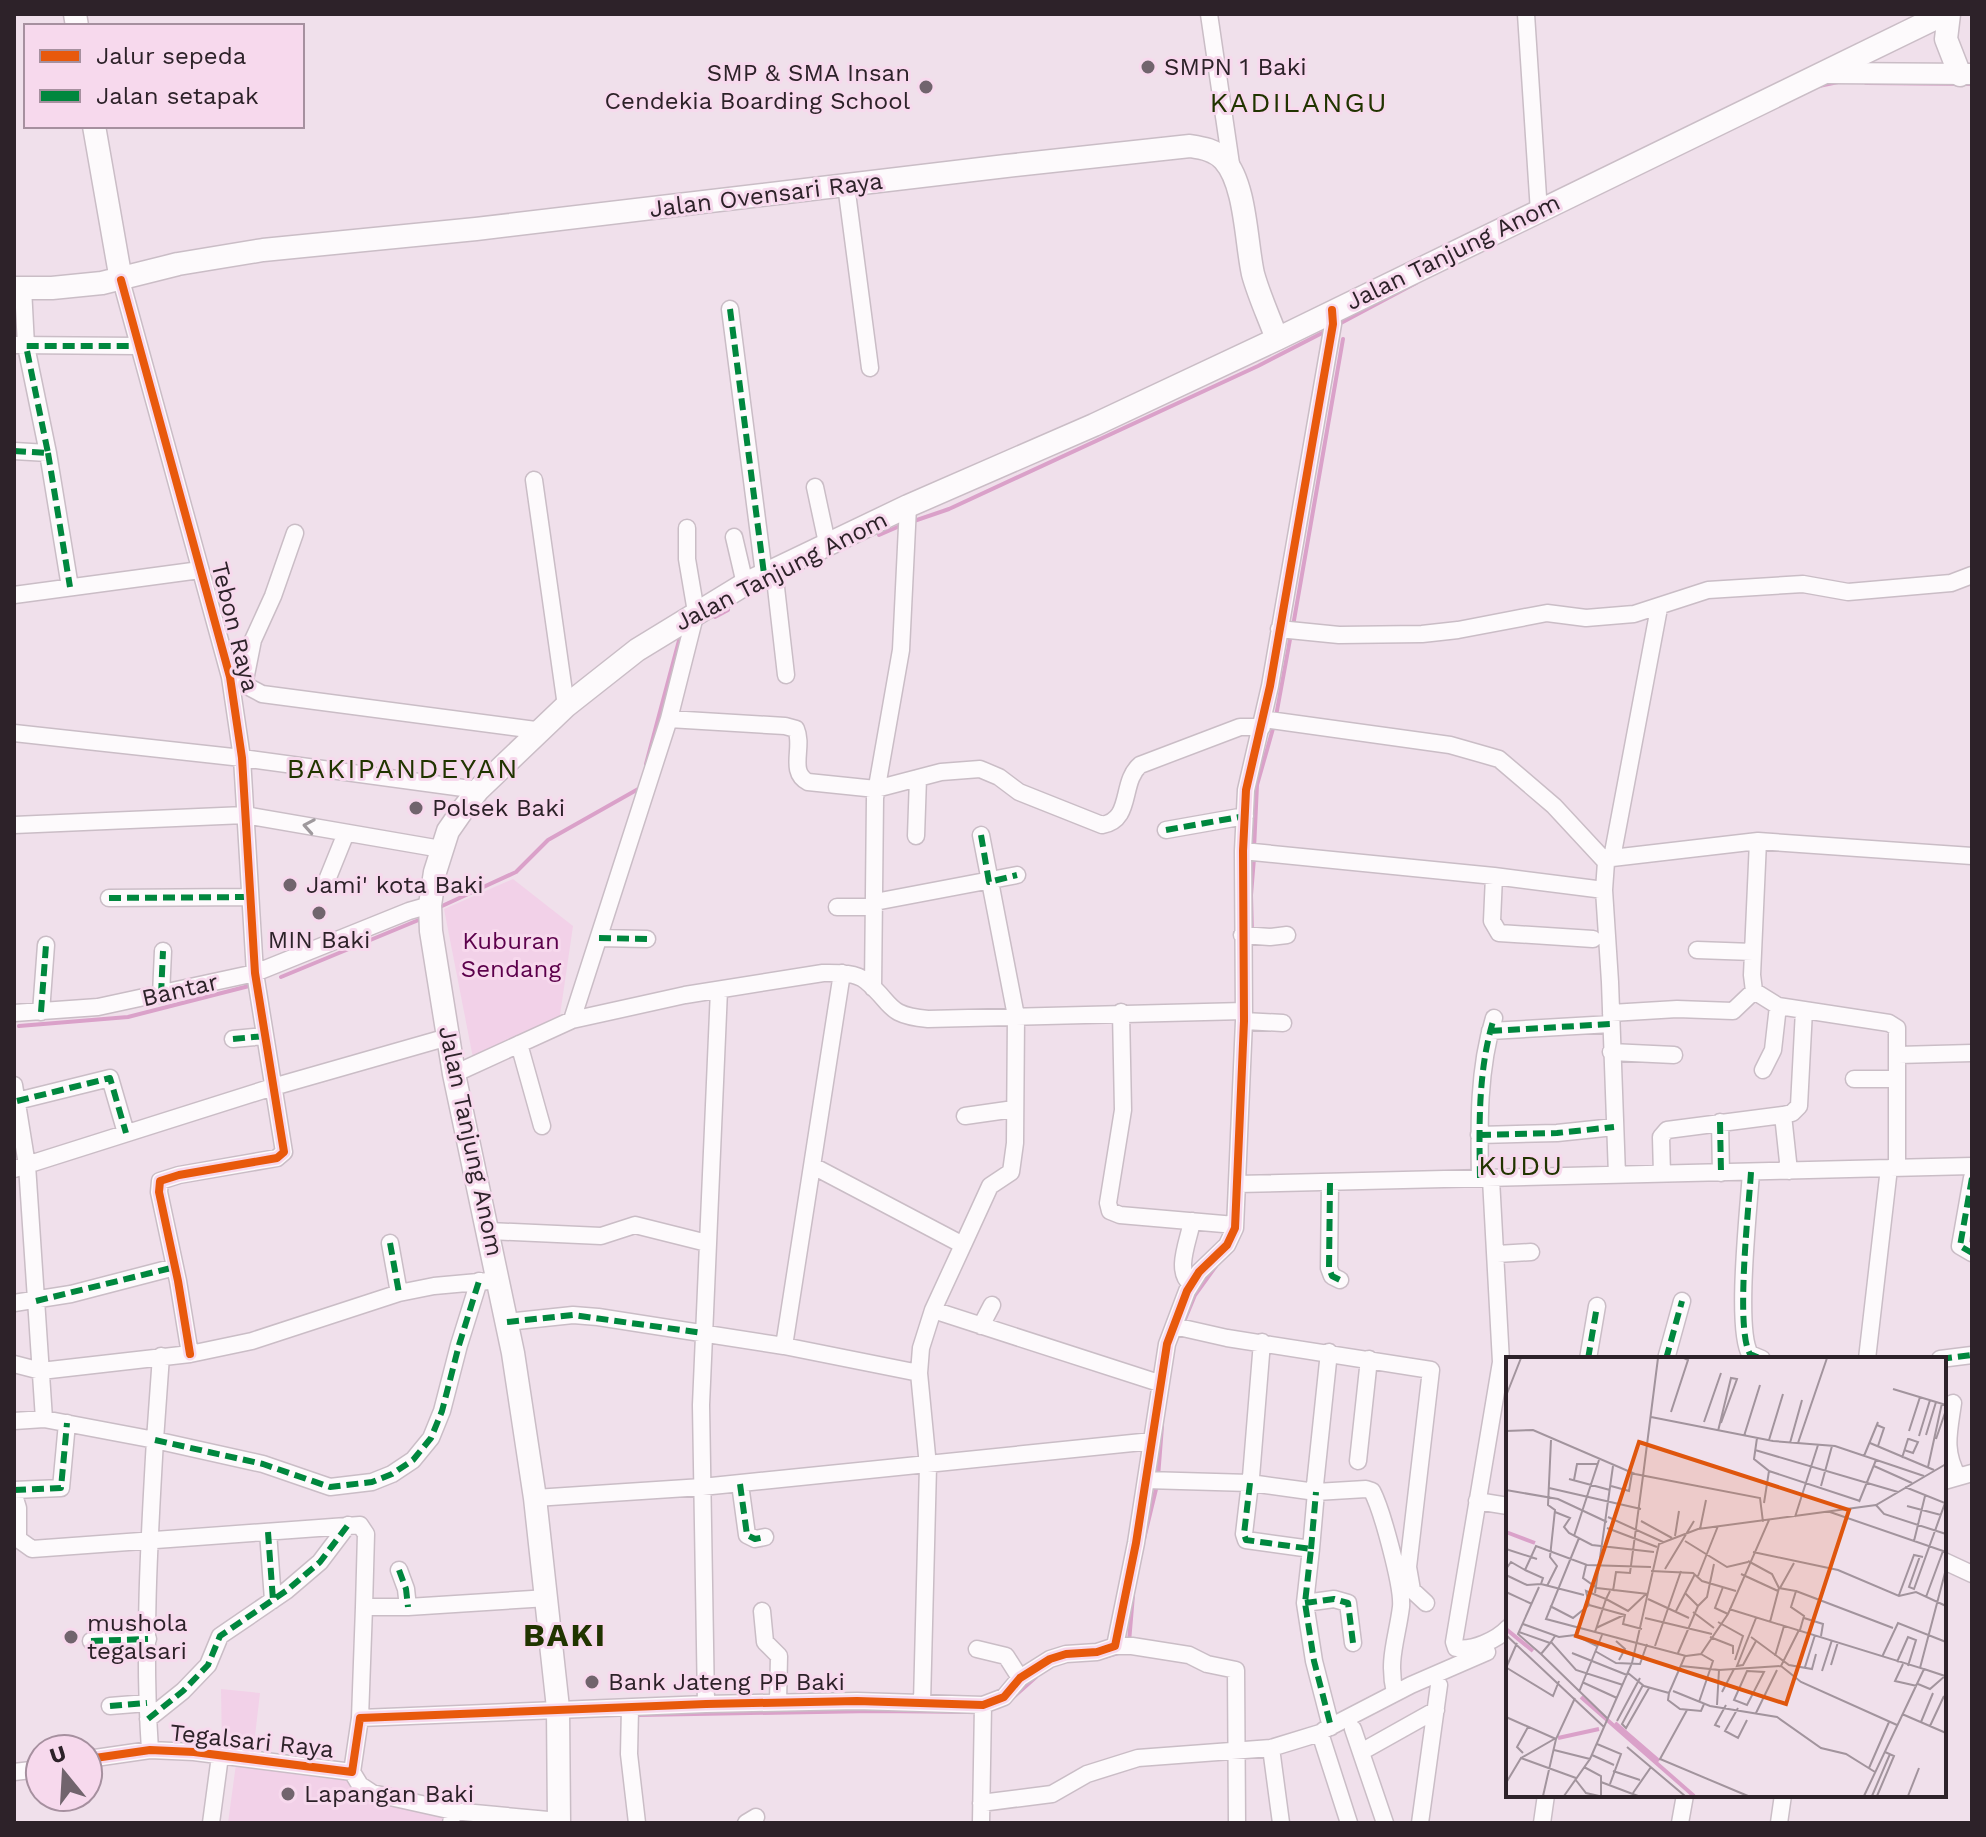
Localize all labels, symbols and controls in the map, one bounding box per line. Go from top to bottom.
legend [24,24,304,128]
text: Jalur sepeda [96,42,246,70]
place label: SMPN 1 Baki [1164,53,1307,81]
marker: SMPN 1 Baki [1139,58,1157,76]
place label: SMP & SMA Insan Cendekia Boarding School [605,59,911,115]
marker: SMP & SMA Insan Cendekia Boarding School [917,78,935,96]
text: Jalan setapak [96,82,259,110]
district label: KADILANGU [1209,86,1389,119]
street label: Jalan Ovensari Raya [648,167,884,223]
street label: Jalan Tanjung Anom [1341,188,1565,316]
street label: Jalan Tanjung Anom [670,505,892,637]
street label: Tebon Raya [205,559,265,695]
district label: BAKIPANDEYAN [286,752,520,785]
place label: Polsek Baki [432,794,565,822]
marker: Polsek Baki [407,799,425,817]
one-way arrow [303,819,316,836]
place label: Jami' kota Baki [306,871,484,899]
marker: Jami' kota Baki [281,876,299,894]
marker: MIN Baki [310,904,328,922]
place label: MIN Baki [268,926,370,954]
park label: Kuburan Sendang [461,927,561,983]
street label: Bantar [139,968,221,1012]
street label: Jalan Tanjung Anom [433,1023,509,1259]
district label: KUDU [1478,1149,1564,1182]
inset map [1506,1357,1946,1797]
place label: mushola tegalsari [87,1609,188,1665]
district label: BAKI [523,1616,607,1654]
marker: mushola tegalsari [62,1628,80,1646]
place label: Bank Jateng PP Baki [608,1668,845,1696]
marker: Bank Jateng PP Baki [583,1673,601,1691]
street label: Tegalsari Raya [169,1718,335,1764]
north arrow [24,1733,104,1813]
text: U [47,1740,69,1769]
place label: Lapangan Baki [304,1780,474,1808]
marker: Lapangan Baki [279,1785,297,1803]

